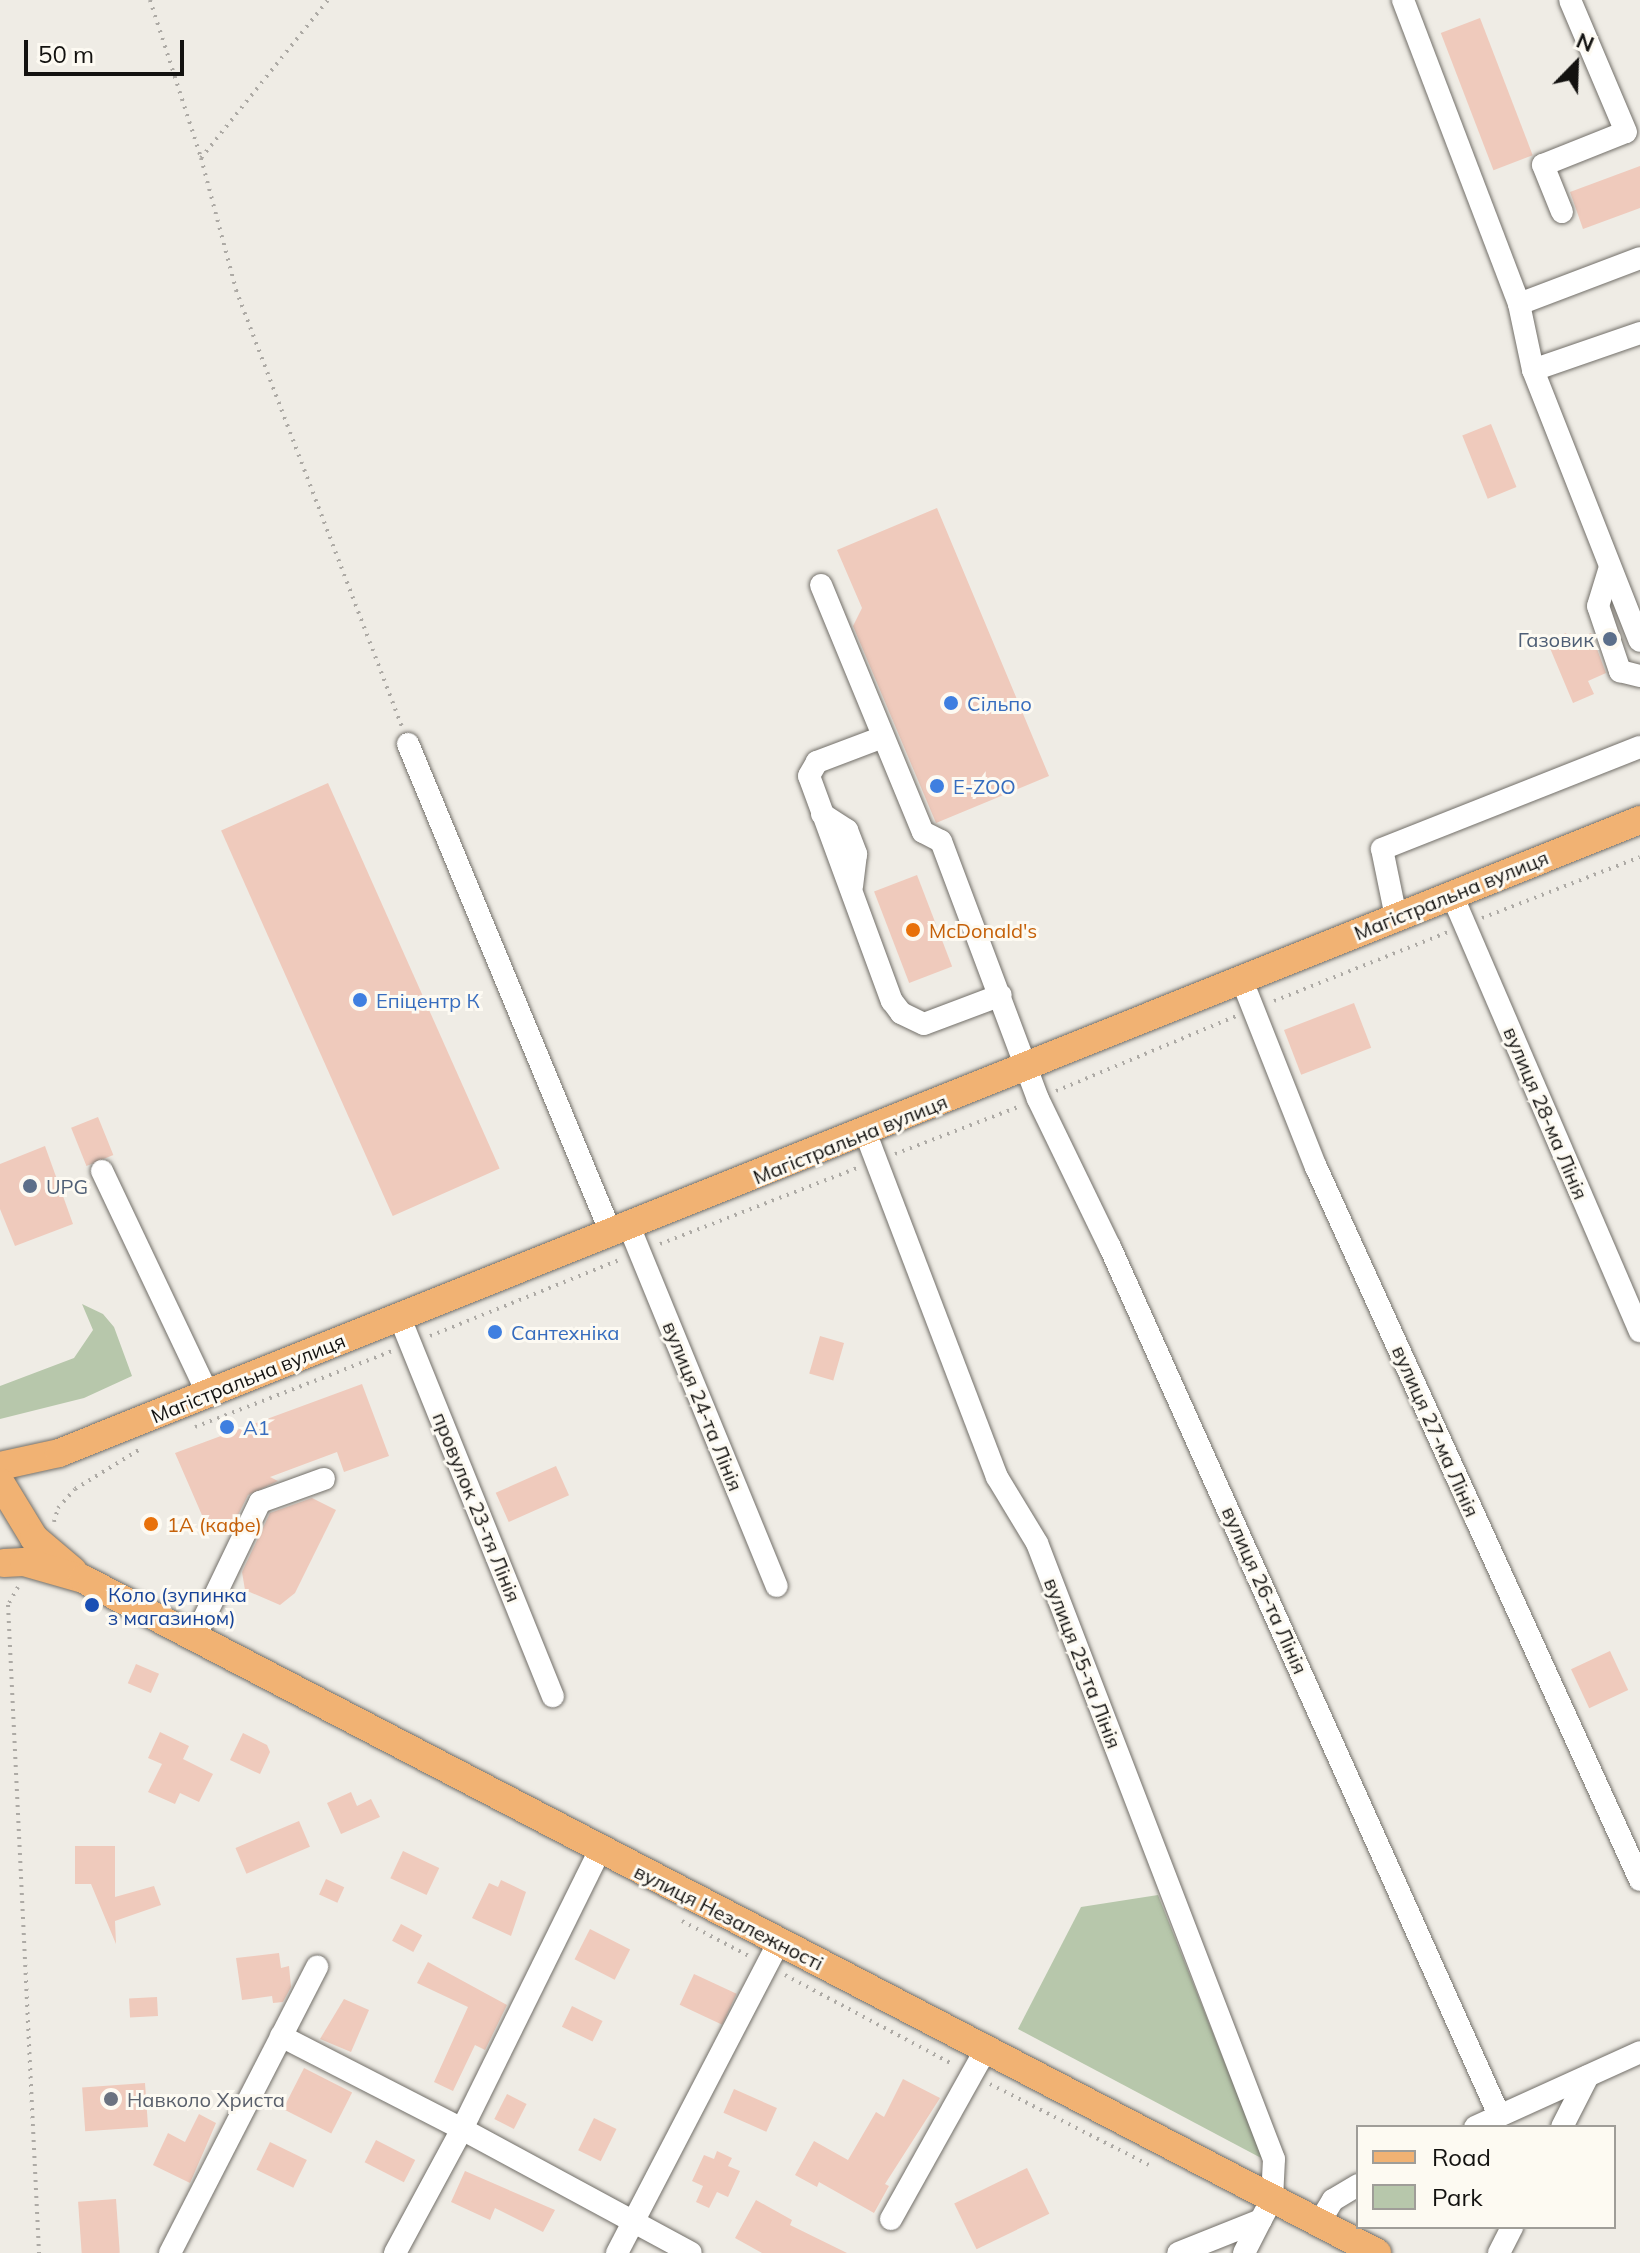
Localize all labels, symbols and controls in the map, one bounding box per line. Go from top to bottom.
scale bar [28,24,188,74]
north arrow [1536,24,1616,104]
text: N [1572,26,1598,58]
text: 50 m [38,39,94,69]
place label: Газовик [1518,627,1594,651]
marker: Газовик [1601,630,1619,648]
place label: Сільпо [967,691,1032,715]
marker: Сільпо [942,694,960,712]
place label: E-ZOO [953,774,1016,798]
marker: E-ZOO [928,777,946,795]
street label: Магістральна вулиця [1350,845,1552,945]
place label: McDonald's [929,918,1037,942]
marker: McDonald's [904,921,922,939]
place label: Епіцентр К [376,988,480,1012]
marker: Епіцентр К [351,991,369,1009]
street label: вулиця 28-ма Лінія [1499,1023,1593,1203]
street label: Магістральна вулиця [749,1089,951,1189]
place label: UPG [46,1174,88,1198]
marker: UPG [21,1177,39,1195]
street label: вулиця 24-та Лінія [658,1318,748,1494]
place label: Сантехніка [511,1320,619,1344]
marker: Сантехніка [486,1323,504,1341]
street label: Магістральна вулиця [147,1328,349,1428]
street label: вулиця 27-ма Лінія [1387,1342,1485,1520]
street label: провулок 23-тя Лінія [428,1409,526,1605]
place label: А1 [243,1415,270,1439]
marker: А1 [218,1418,236,1436]
street label: вулиця 26-та Лінія [1217,1503,1313,1677]
place label: 1А (кафе) [167,1512,262,1536]
marker: 1А (кафе) [142,1515,160,1533]
street label: вулиця 25-та Лінія [1039,1574,1127,1752]
place label: Коло (зупинка з магазином) [108,1582,247,1629]
marker: Коло (зупинка з магазином) [83,1596,101,1614]
street label: вулиця Незалежності [630,1859,828,1975]
place label: Навколо Христа [127,2087,285,2111]
marker: Навколо Христа [102,2090,120,2108]
legend [1356,2125,1616,2229]
text: Road [1432,2142,1491,2172]
text: Park [1432,2182,1483,2212]

